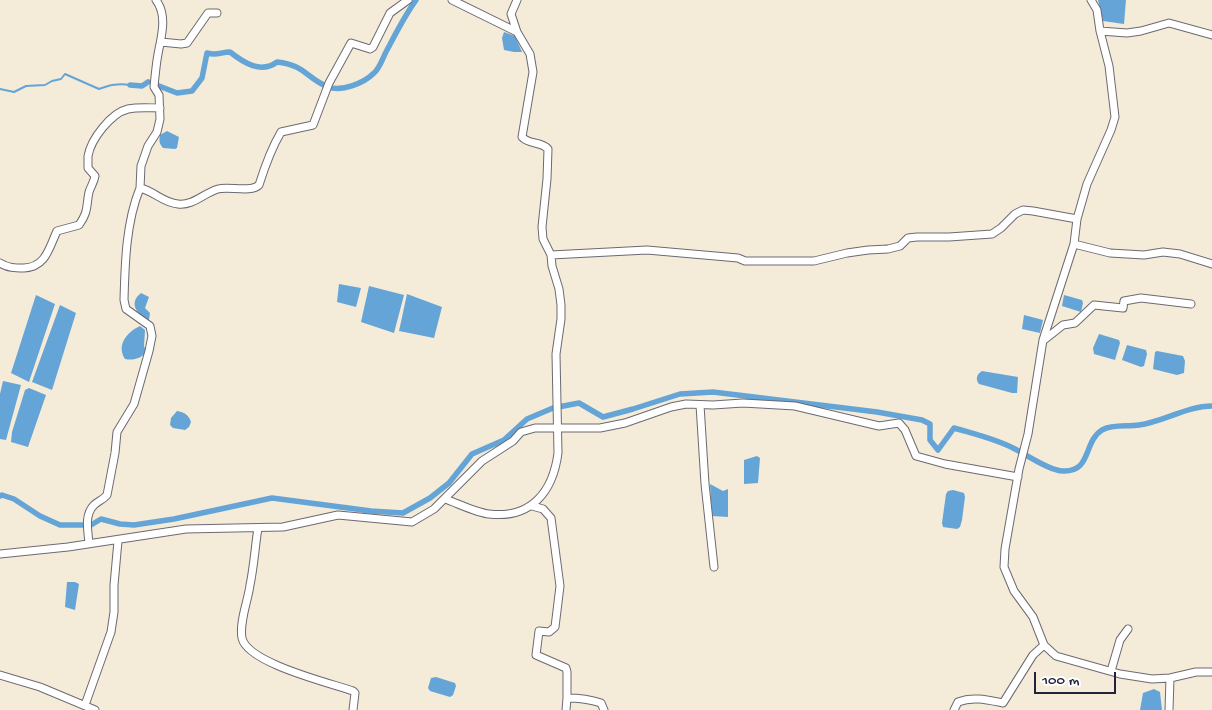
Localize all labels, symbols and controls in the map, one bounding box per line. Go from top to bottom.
scale bar [1037,662,1120,694]
text: 100 m [1042,672,1079,690]

